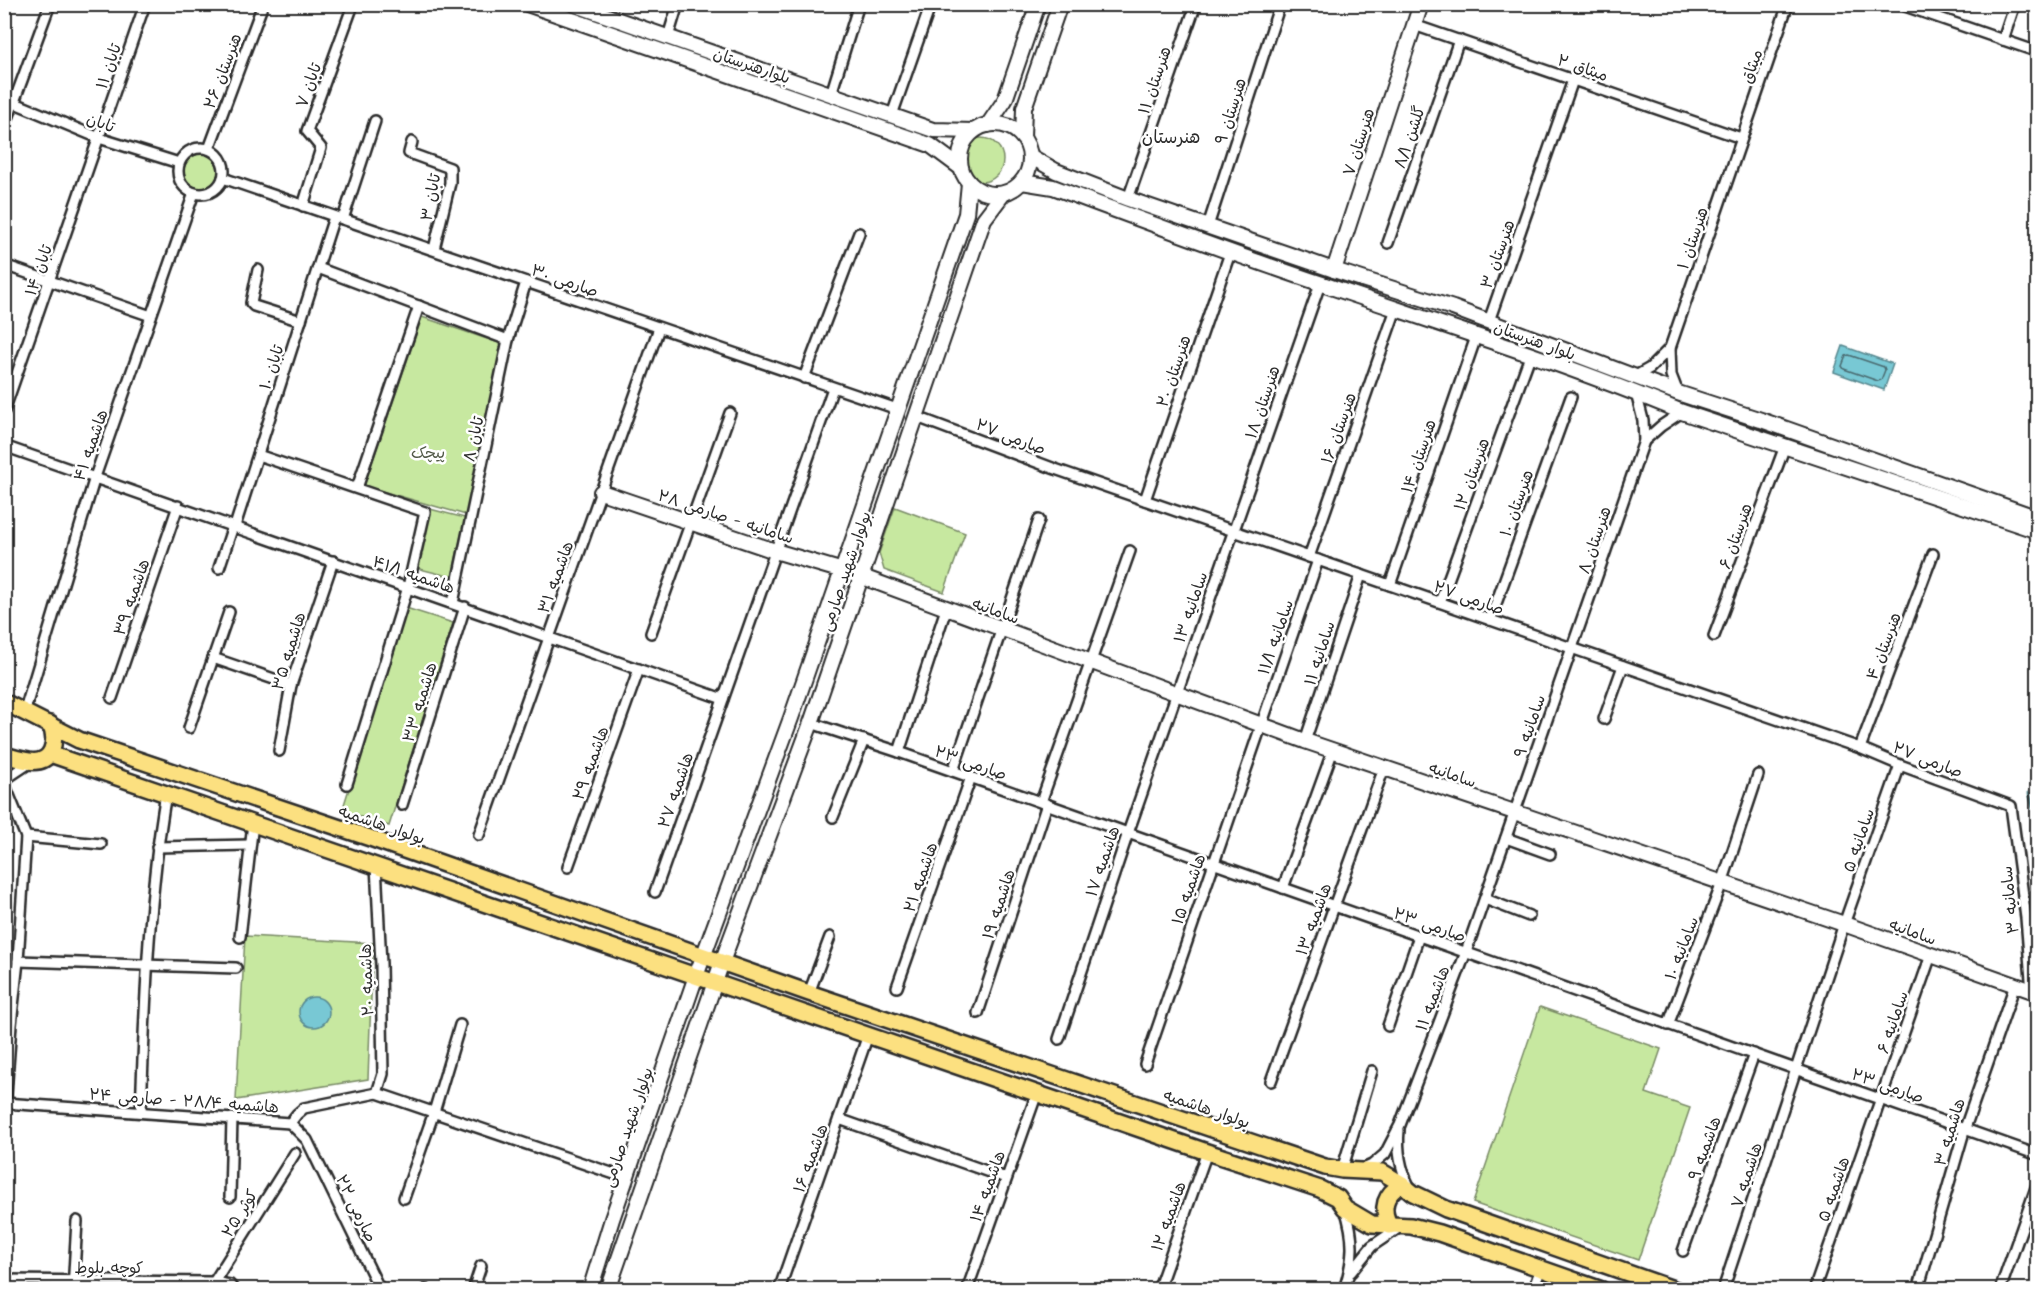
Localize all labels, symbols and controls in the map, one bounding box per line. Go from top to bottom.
street label: هنرستان ۲۶ [198,30,249,113]
street label: تابان ۱۱ [90,40,129,93]
street label: بلوارهنرستان [710,42,793,91]
street label: هنرستان ۱۱ [1132,43,1179,118]
street label: میثاق [1735,46,1770,87]
street label: میثاق ۲ [1554,48,1611,89]
street label: تابان ۷ [290,59,329,111]
street label: هنرستان ۹ [1209,75,1254,148]
street label: گلشن ۸/۱ [1388,103,1433,172]
street label: هنرستان ۷ [1337,105,1382,180]
street label: تابان [83,107,118,140]
district label: هنرستان [1142,124,1200,153]
street label: تابان ۳ [415,171,448,223]
street label: هنرستان ۱ [1671,204,1716,273]
street label: هنرستان ۳ [1474,217,1522,292]
street label: تابان ۱۴ [19,241,60,299]
street label: صارمی ۳۰ [528,258,601,305]
street label: بلوار هنرستان [1490,315,1579,368]
street label: هنرستان ۲۰ [1150,332,1198,411]
street label: تابان ۱۰ [253,341,292,393]
street label: هنرستان ۱۸ [1239,363,1288,442]
street label: هنرستان ۱۶ [1315,389,1364,468]
street label: هاشمیه ۴۱ [68,406,115,485]
street label: صارمی ۲۷ [972,413,1049,462]
street label: تابان ۸ [457,414,492,464]
street label: هنرستان ۱۴ [1395,416,1444,497]
street label: هنرستان ۱۲ [1448,435,1497,514]
park label: پیچک [411,441,445,466]
street label: هنرستان ۱۰ [1494,467,1541,540]
street label: سامانیه - صارمی ۲۸ [654,484,797,551]
street label: هنرستان ۶ [1713,500,1760,573]
street label: هنرستان ۸ [1572,503,1619,578]
street label: بولوار شهید صارمی [814,508,879,635]
street label: هاشمیه ۳۱ [532,538,581,617]
street label: هاشمیه ۴۱/۱ [369,550,458,601]
street label: هاشمیه ۳۹ [108,556,157,639]
street label: سامانیه ۱۳ [1168,569,1215,646]
street label: صارمی ۲۷ [1430,575,1507,622]
street label: سامانیه [968,591,1023,631]
street label: سامانیه ۱۱/۱ [1252,597,1301,678]
street label: هاشمیه ۳۵ [266,609,313,694]
street label: هنرستان ۴ [1860,609,1909,684]
street label: سامانیه ۱۱ [1298,618,1343,689]
street label: هاشمیه ۳۳ [396,659,444,746]
street label: سامانیه ۹ [1508,692,1553,761]
street label: هاشمیه ۲۹ [566,723,616,804]
street label: صارمی ۲۷ [1889,736,1966,785]
street label: صارمی ۲۳ [931,739,1010,787]
street label: هاشمیه ۲۷ [652,749,701,832]
street label: سامانیه [1426,756,1480,795]
street label: بولوار هاشمیه [335,799,428,852]
street label: سامانیه ۵ [1837,805,1882,876]
street label: هاشمیه ۱۷ [1080,823,1127,900]
street label: هاشمیه ۲۱ [898,839,945,916]
street label: هاشمیه ۱۵ [1166,851,1213,928]
street label: سامانیه ۳ [1995,865,2026,935]
street label: هاشمیه ۱۹ [976,866,1022,943]
street label: هاشمیه ۱۳ [1290,880,1339,959]
street label: صارمی ۲۳ [1390,901,1469,949]
street label: سامانیه [1885,912,1940,952]
street label: سامانیه ۱۰ [1659,913,1706,984]
street label: هاشمیه ۲۰ [354,943,381,1017]
street label: هاشمیه ۱۱ [1410,962,1457,1035]
street label: سامانیه ۶ [1871,988,1916,1057]
street label: صارمی ۲۳ [1848,1062,1927,1110]
street label: بولوار شهید صارمی [596,1064,661,1191]
street label: هاشمیه ۲۸/۴ - صارمی ۲۴ [88,1082,280,1121]
street label: بولوار هاشمیه [1160,1083,1253,1136]
street label: هاشمیه ۳ [1928,1096,1973,1169]
street label: هاشمیه ۹ [1682,1113,1729,1184]
street label: هاشمیه ۱۶ [787,1120,835,1197]
street label: هاشمیه ۷ [1725,1139,1770,1212]
street label: هاشمیه ۱۴ [964,1147,1013,1226]
street label: هاشمیه ۵ [1812,1154,1857,1225]
street label: صارمی ۲۲ [328,1170,383,1247]
street label: هاشمیه ۱۲ [1145,1178,1194,1255]
street label: کوثر ۲۵ [216,1185,265,1243]
street label: کوچه بلوط [75,1256,144,1281]

